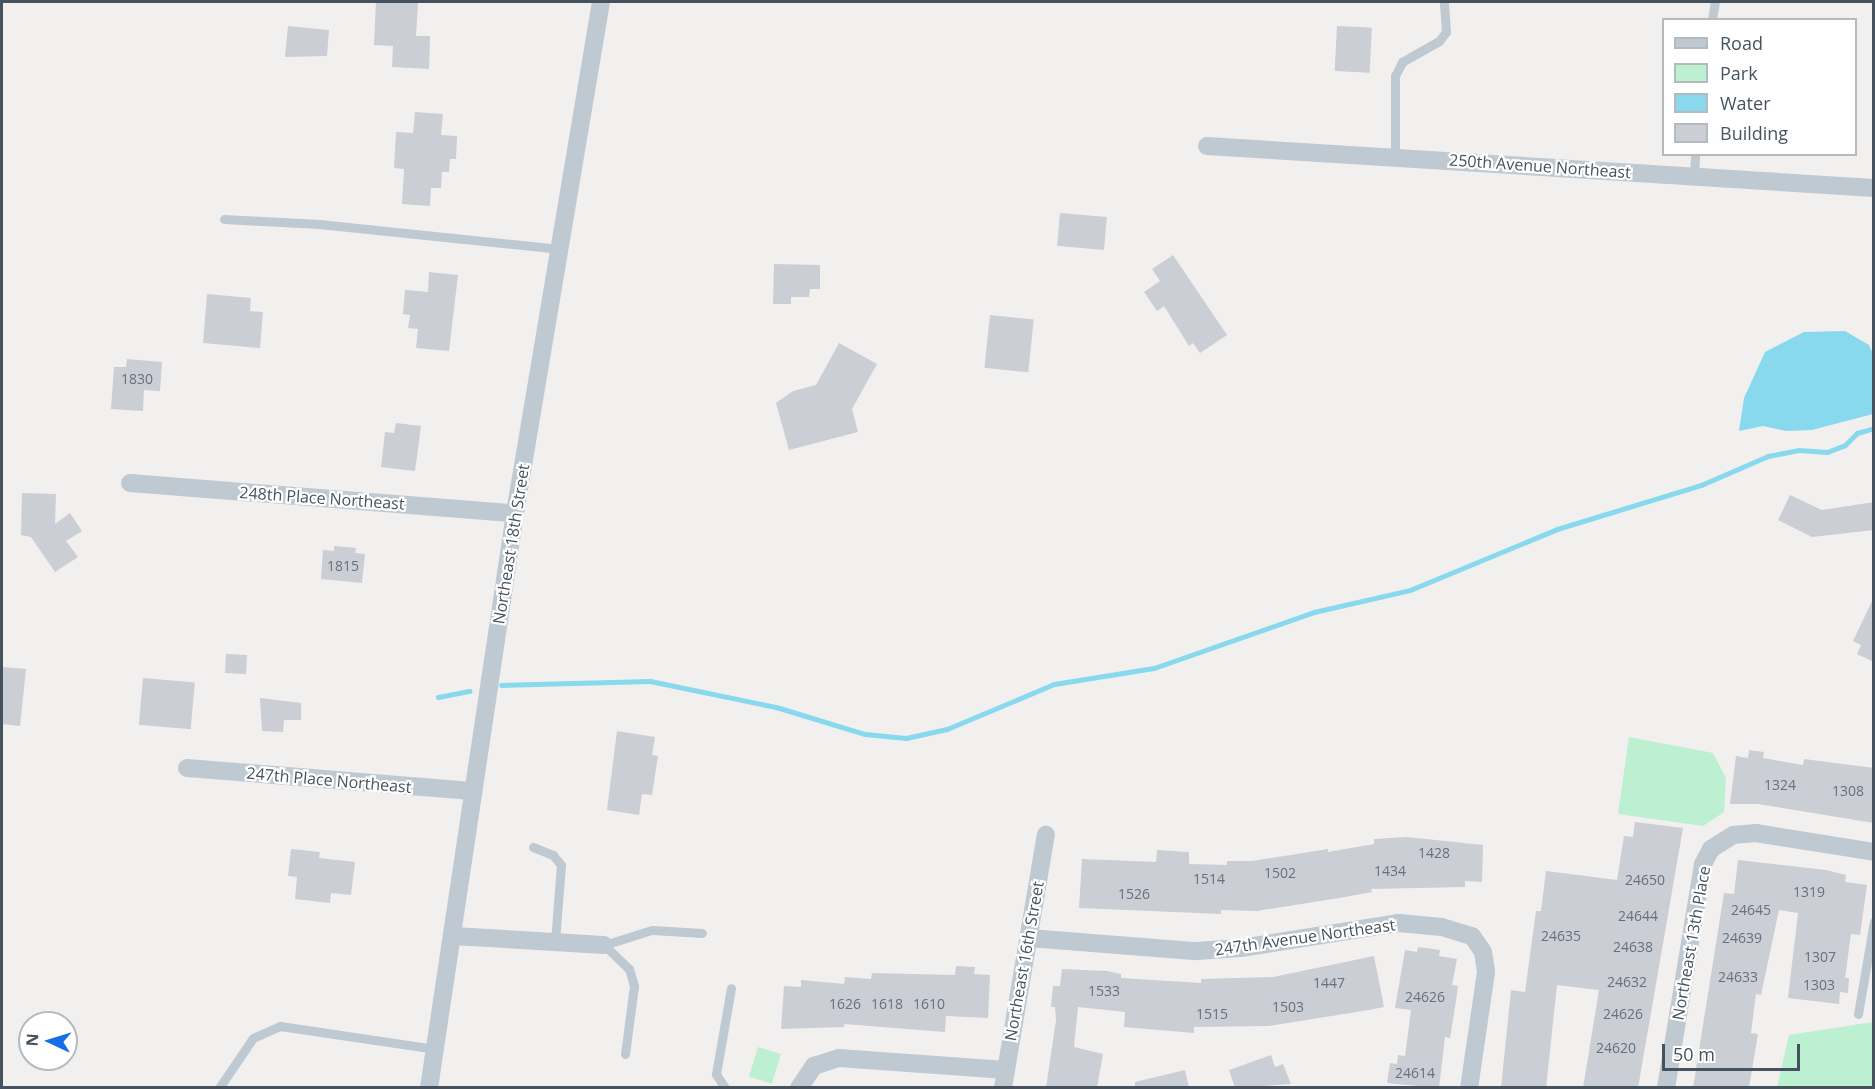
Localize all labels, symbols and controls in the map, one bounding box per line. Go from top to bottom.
legend [1662,18,1857,156]
text: Road [1720,31,1763,55]
text: Park [1720,61,1758,85]
text: Water [1720,91,1771,115]
text: Building [1720,121,1788,145]
street label: 250th Avenue Northeast [1449,150,1631,182]
house number: 1830 [121,371,153,387]
street label: Northeast 18th Street [489,463,533,625]
street label: 248th Place Northeast [239,483,405,513]
house number: 1815 [327,558,359,574]
street label: 247th Place Northeast [246,763,412,797]
house number: 1324 [1764,777,1796,793]
house number: 1308 [1832,783,1864,799]
house number: 1428 [1418,845,1450,861]
house number: 1434 [1374,863,1406,879]
street label: Northeast 13th Place [1668,864,1714,1022]
house number: 1502 [1264,865,1296,881]
house number: 1514 [1193,871,1225,887]
house number: 24650 [1625,872,1665,888]
street label: Northeast 16th Street [1001,880,1047,1042]
house number: 1319 [1793,884,1825,900]
house number: 1526 [1118,886,1150,902]
house number: 24645 [1731,902,1771,918]
house number: 24644 [1618,908,1658,924]
street label: 247th Avenue Northeast [1214,915,1396,959]
house number: 24635 [1541,928,1581,944]
house number: 24639 [1722,930,1762,946]
house number: 24638 [1613,939,1653,955]
house number: 1307 [1804,949,1836,965]
house number: 24633 [1718,969,1758,985]
house number: 24632 [1607,974,1647,990]
house number: 1447 [1313,975,1345,991]
house number: 1303 [1803,977,1835,993]
house number: 1533 [1088,983,1120,999]
house number: 24626 [1405,989,1445,1005]
house number: 1626 [829,996,861,1012]
house number: 1618 [871,996,903,1012]
house number: 1610 [913,996,945,1012]
house number: 1503 [1272,999,1304,1015]
house number: 1515 [1196,1006,1228,1022]
house number: 24626 [1603,1006,1643,1022]
north arrow [18,1011,78,1071]
scale bar [1665,1032,1803,1070]
text: N [21,1033,43,1047]
house number: 24620 [1596,1040,1636,1056]
text: 50 m [1673,1042,1715,1066]
house number: 24614 [1395,1065,1435,1081]

